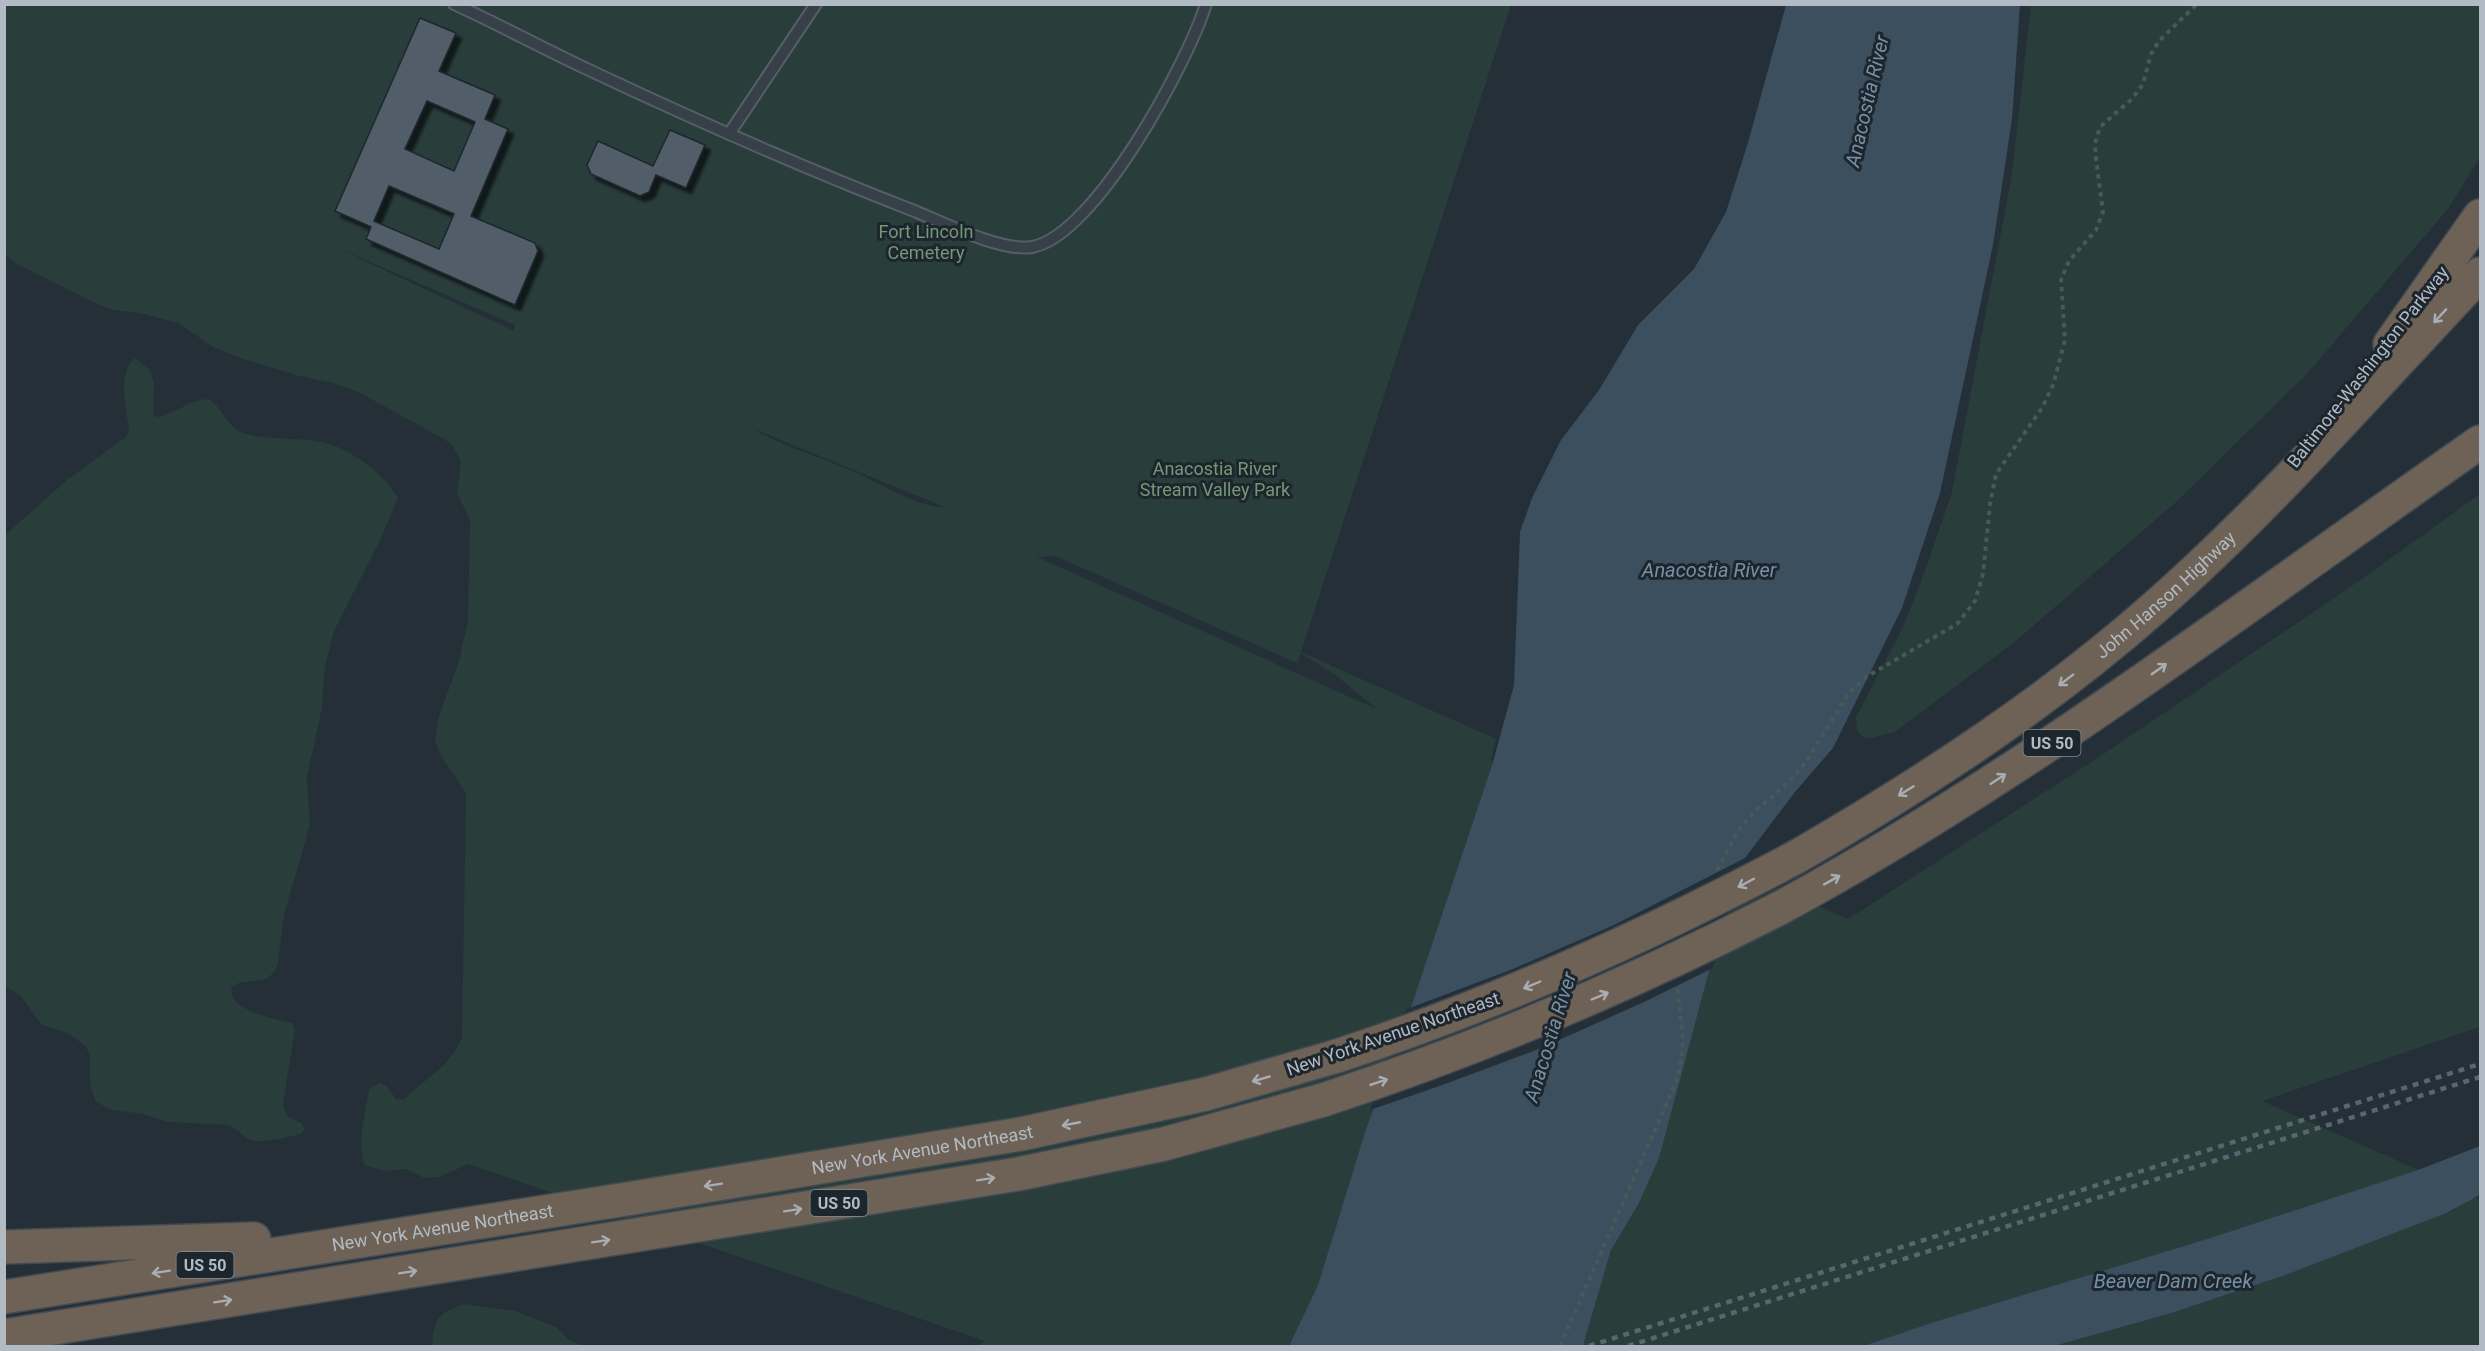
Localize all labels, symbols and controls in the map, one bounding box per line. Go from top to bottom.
water label: Anacostia River [1840,31,1894,170]
park label: Fort Lincoln Cemetery [879,221,973,263]
street label: Baltimore-Washington Parkway [2282,261,2453,472]
one-way arrow [2433,309,2447,324]
park label: Anacostia River Stream Valley Park [1140,458,1291,500]
street label: John Hanson Highway [2091,527,2240,663]
water label: Anacostia River [1641,558,1778,582]
one-way arrow [2151,663,2167,675]
one-way arrow [2059,674,2075,687]
road number: US 50 [2024,730,2080,756]
one-way arrow [1989,772,2006,784]
one-way arrow [1898,786,1915,798]
one-way arrow [1822,874,1840,885]
one-way arrow [1738,877,1755,889]
water label: Anacostia River [1519,968,1582,1106]
one-way arrow [1523,980,1541,991]
street label: New York Avenue Northeast [1284,987,1502,1080]
one-way arrow [1590,990,1608,1001]
one-way arrow [1251,1074,1270,1085]
one-way arrow [1369,1075,1388,1086]
one-way arrow [1062,1119,1081,1130]
street label: New York Avenue Northeast [810,1121,1035,1178]
one-way arrow [976,1174,995,1185]
one-way arrow [704,1180,723,1191]
road number: US 50 [810,1190,868,1216]
street label: New York Avenue Northeast [330,1200,555,1255]
one-way arrow [783,1205,803,1216]
one-way arrow [590,1236,610,1247]
road number: US 50 [176,1252,234,1278]
one-way arrow [152,1266,171,1277]
one-way arrow [398,1267,418,1278]
water label: Beaver Dam Creek [2094,1269,2253,1293]
one-way arrow [212,1296,232,1307]

